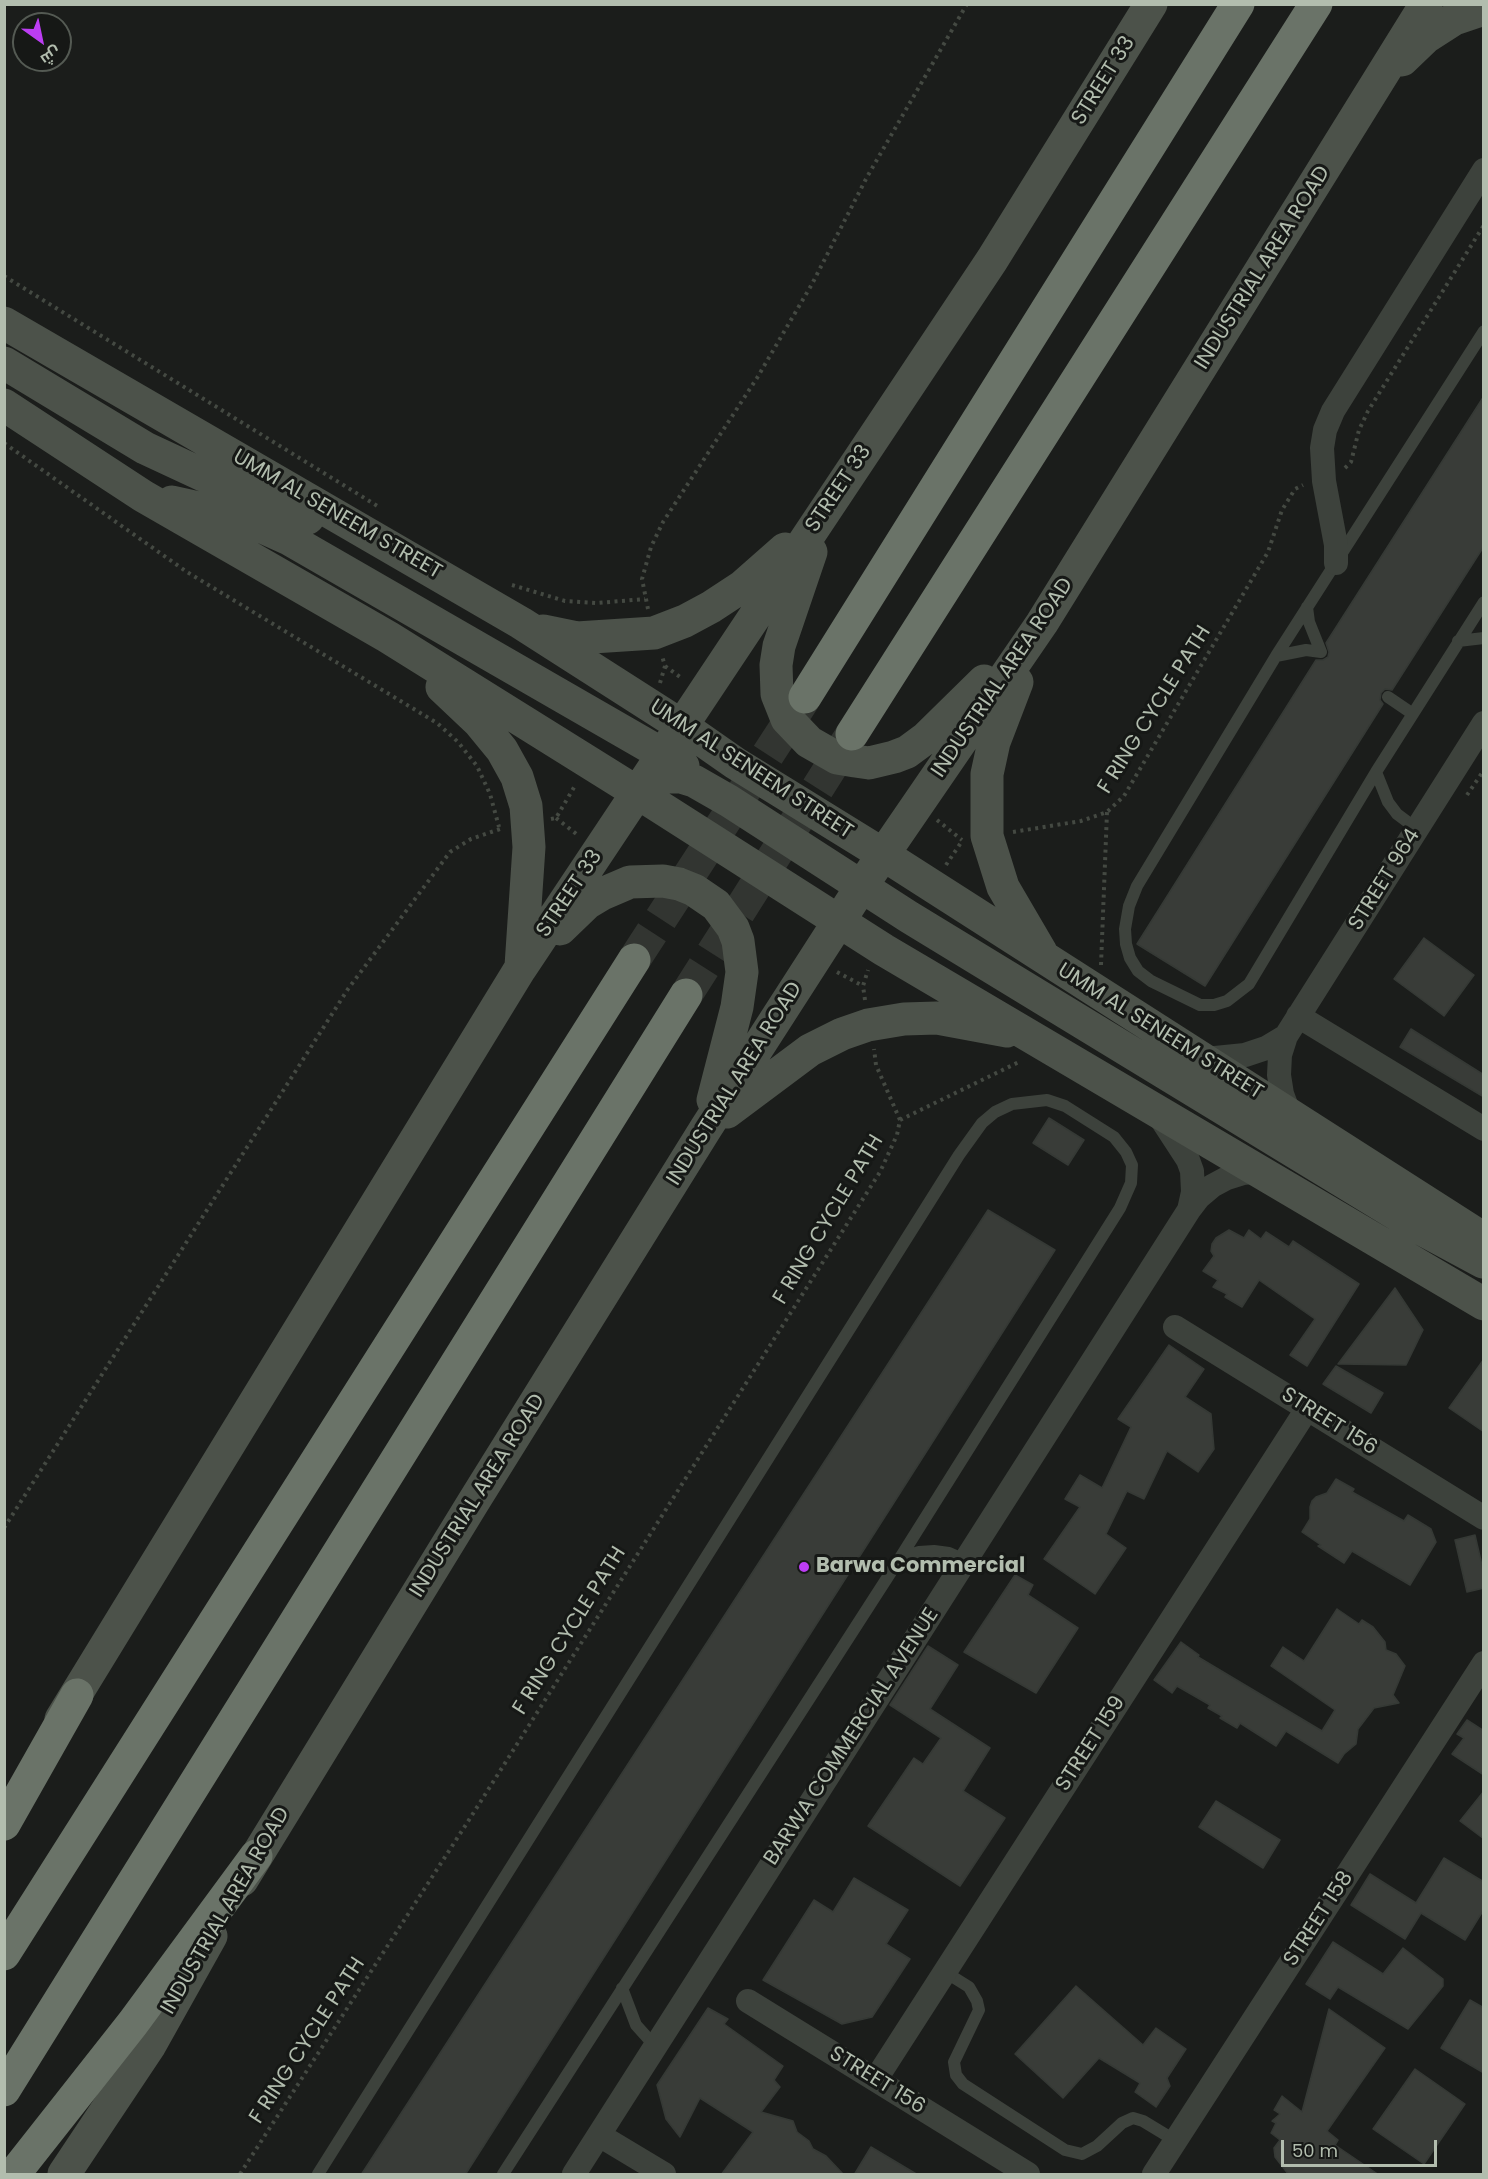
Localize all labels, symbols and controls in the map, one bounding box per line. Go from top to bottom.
north arrow [12,12,72,72]
street label: STREET 33 [1067,32,1141,130]
text: ش [36,41,66,71]
street label: INDUSTRIAL AREA ROAD [1190,162,1336,374]
street label: STREET 33 [801,441,877,537]
street label: UMM AL SENEEM STREET [228,445,446,585]
street label: INDUSTRIAL AREA ROAD [927,573,1079,783]
street label: F RING CYCLE PATH [1093,621,1217,799]
street label: UMM AL SENEEM STREET [645,695,857,845]
street label: STREET 964 [1344,825,1426,935]
street label: STREET 33 [532,846,608,942]
street label: UMM AL SENEEM STREET [1053,958,1267,1106]
street label: INDUSTRIAL AREA ROAD [662,978,808,1190]
street label: F RING CYCLE PATH [768,1131,890,1309]
street label: STREET 156 [1276,1383,1382,1461]
street label: INDUSTRIAL AREA ROAD [405,1390,551,1602]
street label: F RING CYCLE PATH [508,1542,632,1720]
place label: Barwa Commercial [816,1554,1025,1580]
marker: Barwa Commercial [797,1560,811,1574]
street label: BARWA COMMERCIAL AVENUE [759,1604,945,1870]
street label: STREET 159 [1051,1692,1131,1796]
street label: INDUSTRIAL AREA ROAD [156,1803,296,2019]
street label: STREET 158 [1279,1867,1359,1971]
street label: F RING CYCLE PATH [245,1953,371,2129]
street label: STREET 156 [824,2042,930,2120]
scale bar [1284,2128,1440,2166]
text: 50 m [1292,2138,1338,2163]

